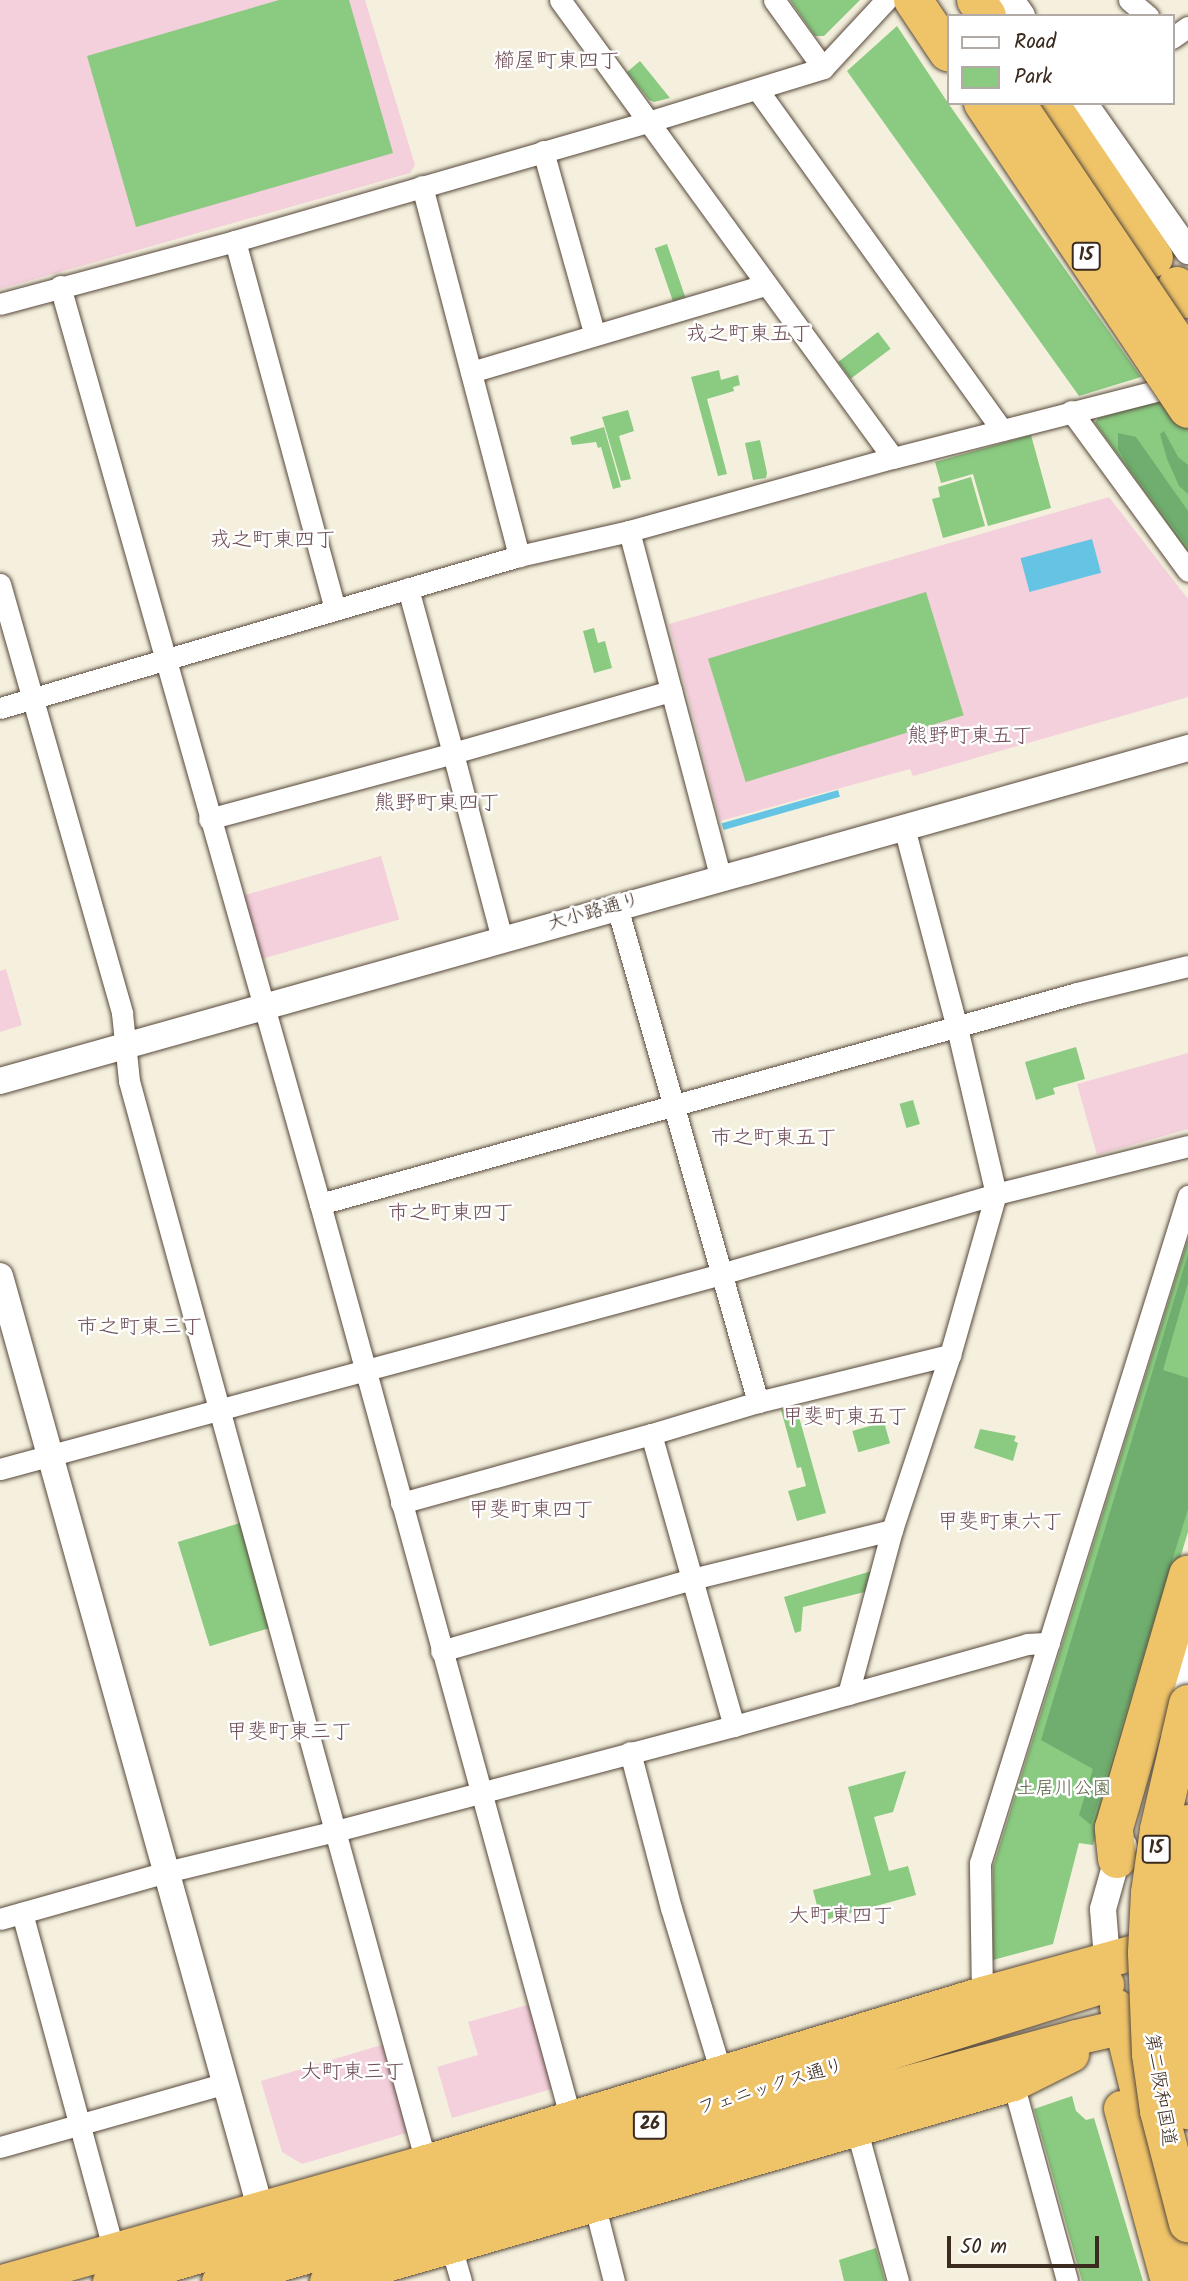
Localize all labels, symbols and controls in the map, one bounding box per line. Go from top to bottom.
legend [946,14,1174,105]
text: Road [1014,26,1056,59]
district label: 櫛屋町東四丁 [494,49,620,75]
text: Park [1014,61,1052,94]
road number: 15 [1070,242,1102,270]
district label: 戎之町東五丁 [686,322,812,348]
district label: 戎之町東四丁 [210,528,336,554]
district label: 熊野町東五丁 [907,724,1033,750]
district label: 熊野町東四丁 [374,791,500,817]
street label: 大小路通り [545,889,643,937]
district label: 市之町東五丁 [711,1126,837,1152]
district label: 市之町東四丁 [388,1201,514,1227]
district label: 市之町東三丁 [77,1315,203,1341]
district label: 甲斐町東五丁 [782,1405,908,1431]
district label: 甲斐町東四丁 [468,1498,594,1524]
district label: 甲斐町東六丁 [937,1510,1063,1536]
district label: 甲斐町東三丁 [226,1720,352,1746]
park label: 土居川公園 [1017,1779,1111,1801]
road number: 15 [1140,1835,1172,1864]
district label: 大町東四丁 [789,1904,893,1930]
street label: 第二阪和国道 [1139,2032,1179,2148]
street label: フェニックス通り [695,2055,847,2121]
district label: 大町東三丁 [301,2060,405,2086]
road number: 26 [632,2110,668,2140]
scale bar [950,2222,1102,2266]
text: 50 m [960,2231,1007,2264]

